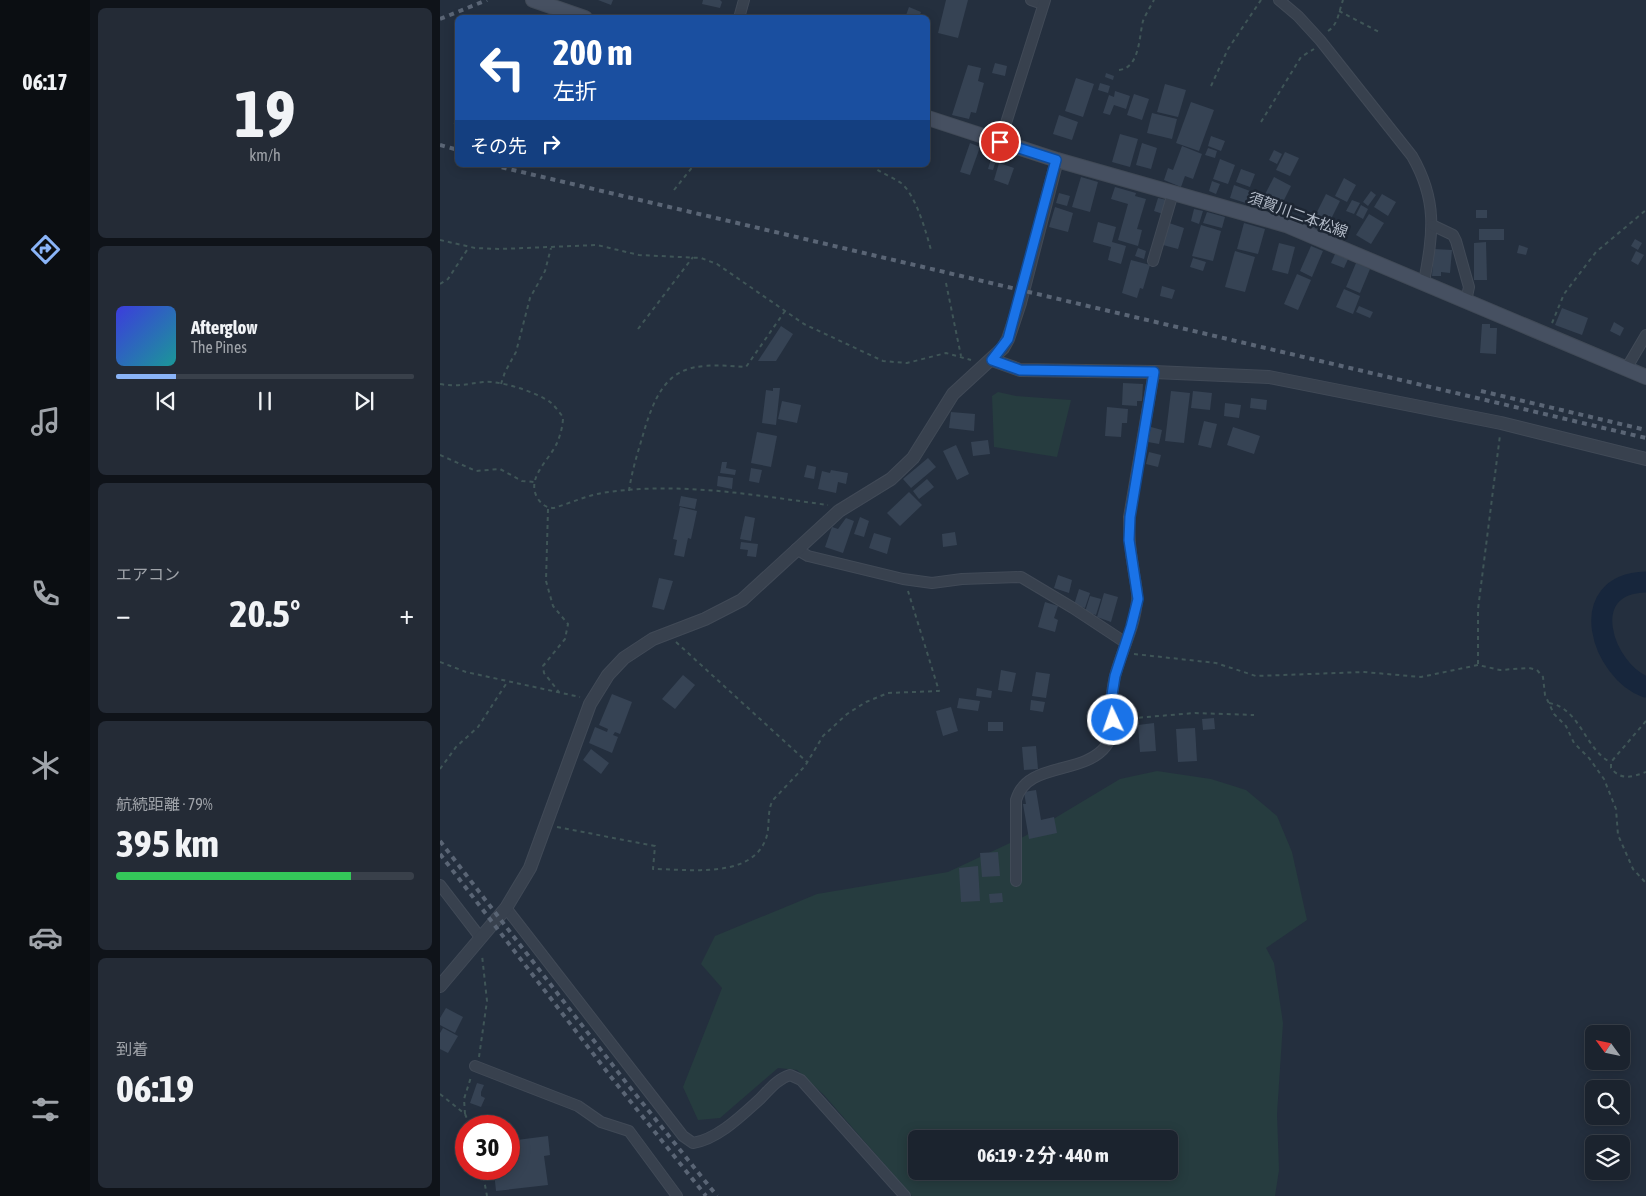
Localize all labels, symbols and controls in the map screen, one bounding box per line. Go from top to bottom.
text: 200 m [553,32,632,72]
icon: left [470,35,535,100]
text: 06:17 [22,69,68,95]
text: 19 [234,76,296,151]
text: 左折 [553,78,597,104]
pin [979,121,1021,163]
icon: arrive [986,128,1014,156]
icon: right [537,130,565,158]
text: その先 [470,135,527,157]
text: km/h [249,146,281,164]
street label: 須賀川二本松線 [1246,189,1350,240]
icon: directions [28,232,63,267]
text: Afterglow [191,316,258,338]
text: The Pines [191,338,247,356]
icon: previous [152,387,180,415]
icon: pause [251,387,279,415]
icon: next [350,387,378,415]
icon: music [28,404,63,439]
text: エアコン [116,565,180,583]
icon: phone [28,576,63,611]
text: 20.5° [230,592,300,635]
text: − [116,598,131,630]
text: + [399,598,414,630]
position arrow [1086,693,1138,745]
icon: climate [28,748,63,783]
text: 航続距離 · 79% [116,795,213,813]
text: 395 km [116,822,219,865]
icon: car [28,920,63,955]
north arrow [1585,1025,1630,1070]
map controls [1585,1025,1630,1180]
text: 到着 [116,1040,148,1058]
text: 06:19 [116,1067,194,1110]
button: search [1585,1080,1630,1125]
icon: filters [28,1092,63,1127]
speed limit sign: 30 [455,1115,520,1180]
button: layers [1585,1135,1630,1180]
text: 06:19 · 2 分 · 440 m [977,1144,1109,1166]

